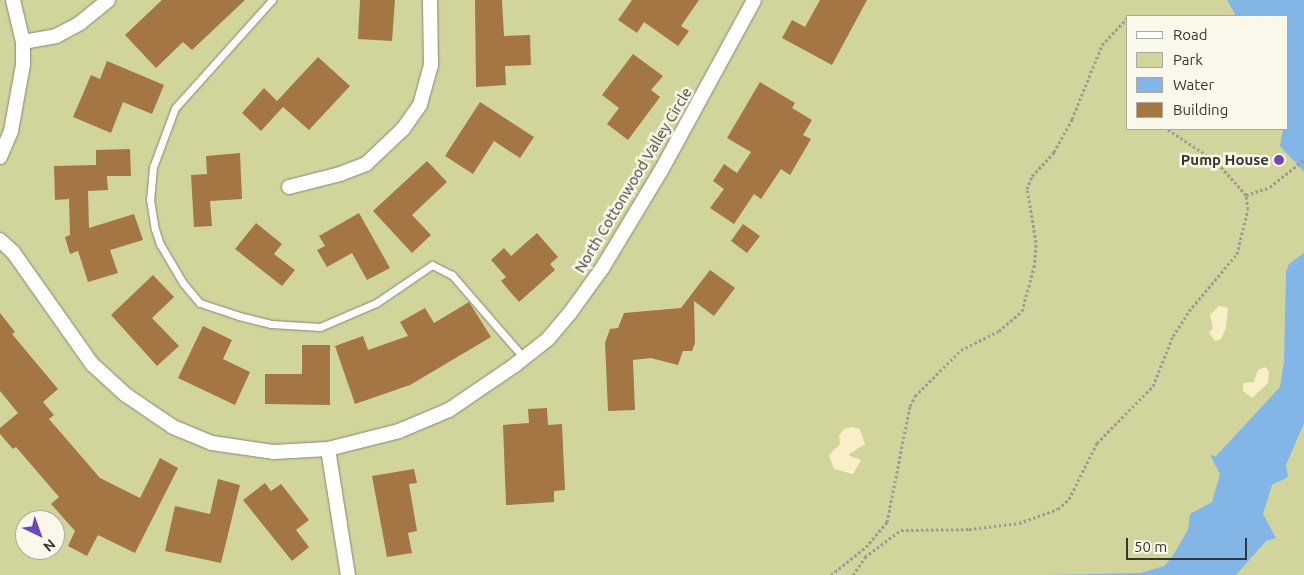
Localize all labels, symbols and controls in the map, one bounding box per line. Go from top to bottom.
legend [1126,15,1289,130]
text: Road [1173,26,1208,43]
text: Park [1173,51,1203,68]
text: Water [1173,76,1214,93]
street label: North Cottonwood Valley Circle [570,84,696,276]
text: Building [1173,101,1228,118]
place label: Pump House [1181,151,1269,169]
marker: Pump House [1273,154,1285,166]
north arrow [15,510,65,560]
scale bar [1129,528,1250,560]
text: N [40,536,59,555]
text: 50 m [1134,538,1167,555]

